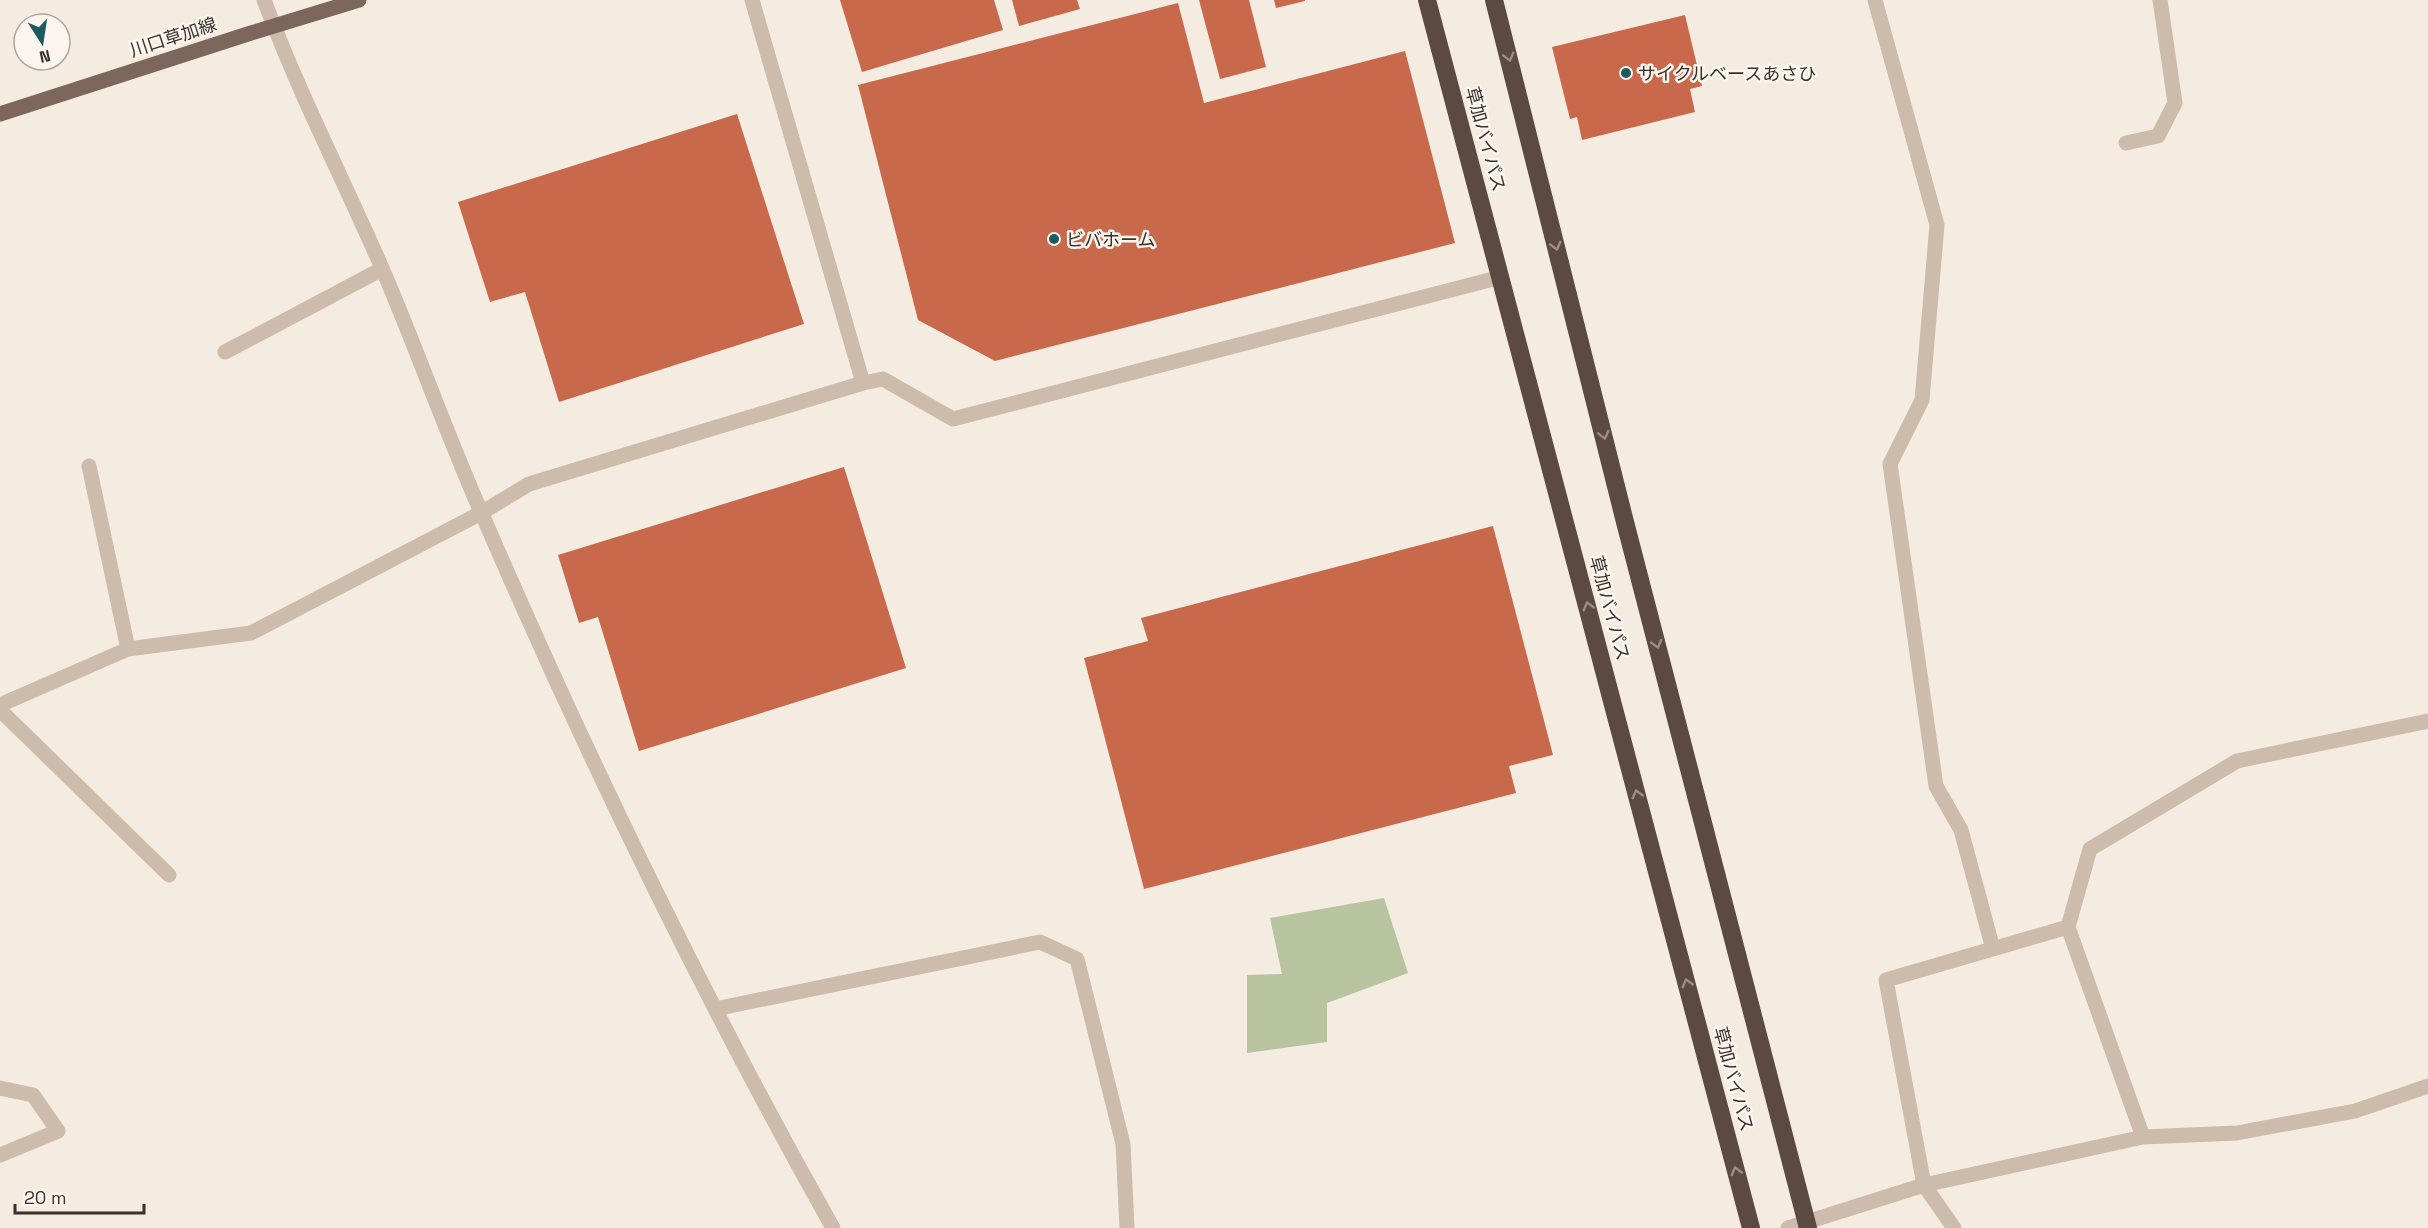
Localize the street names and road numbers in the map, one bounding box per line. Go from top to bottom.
street label: 川口草加線 [127,12,219,62]
street label: 草加バイパス [1461,84,1511,194]
street label: 草加バイパス [1585,553,1635,663]
street label: 草加バイパス [1709,1024,1759,1134]

